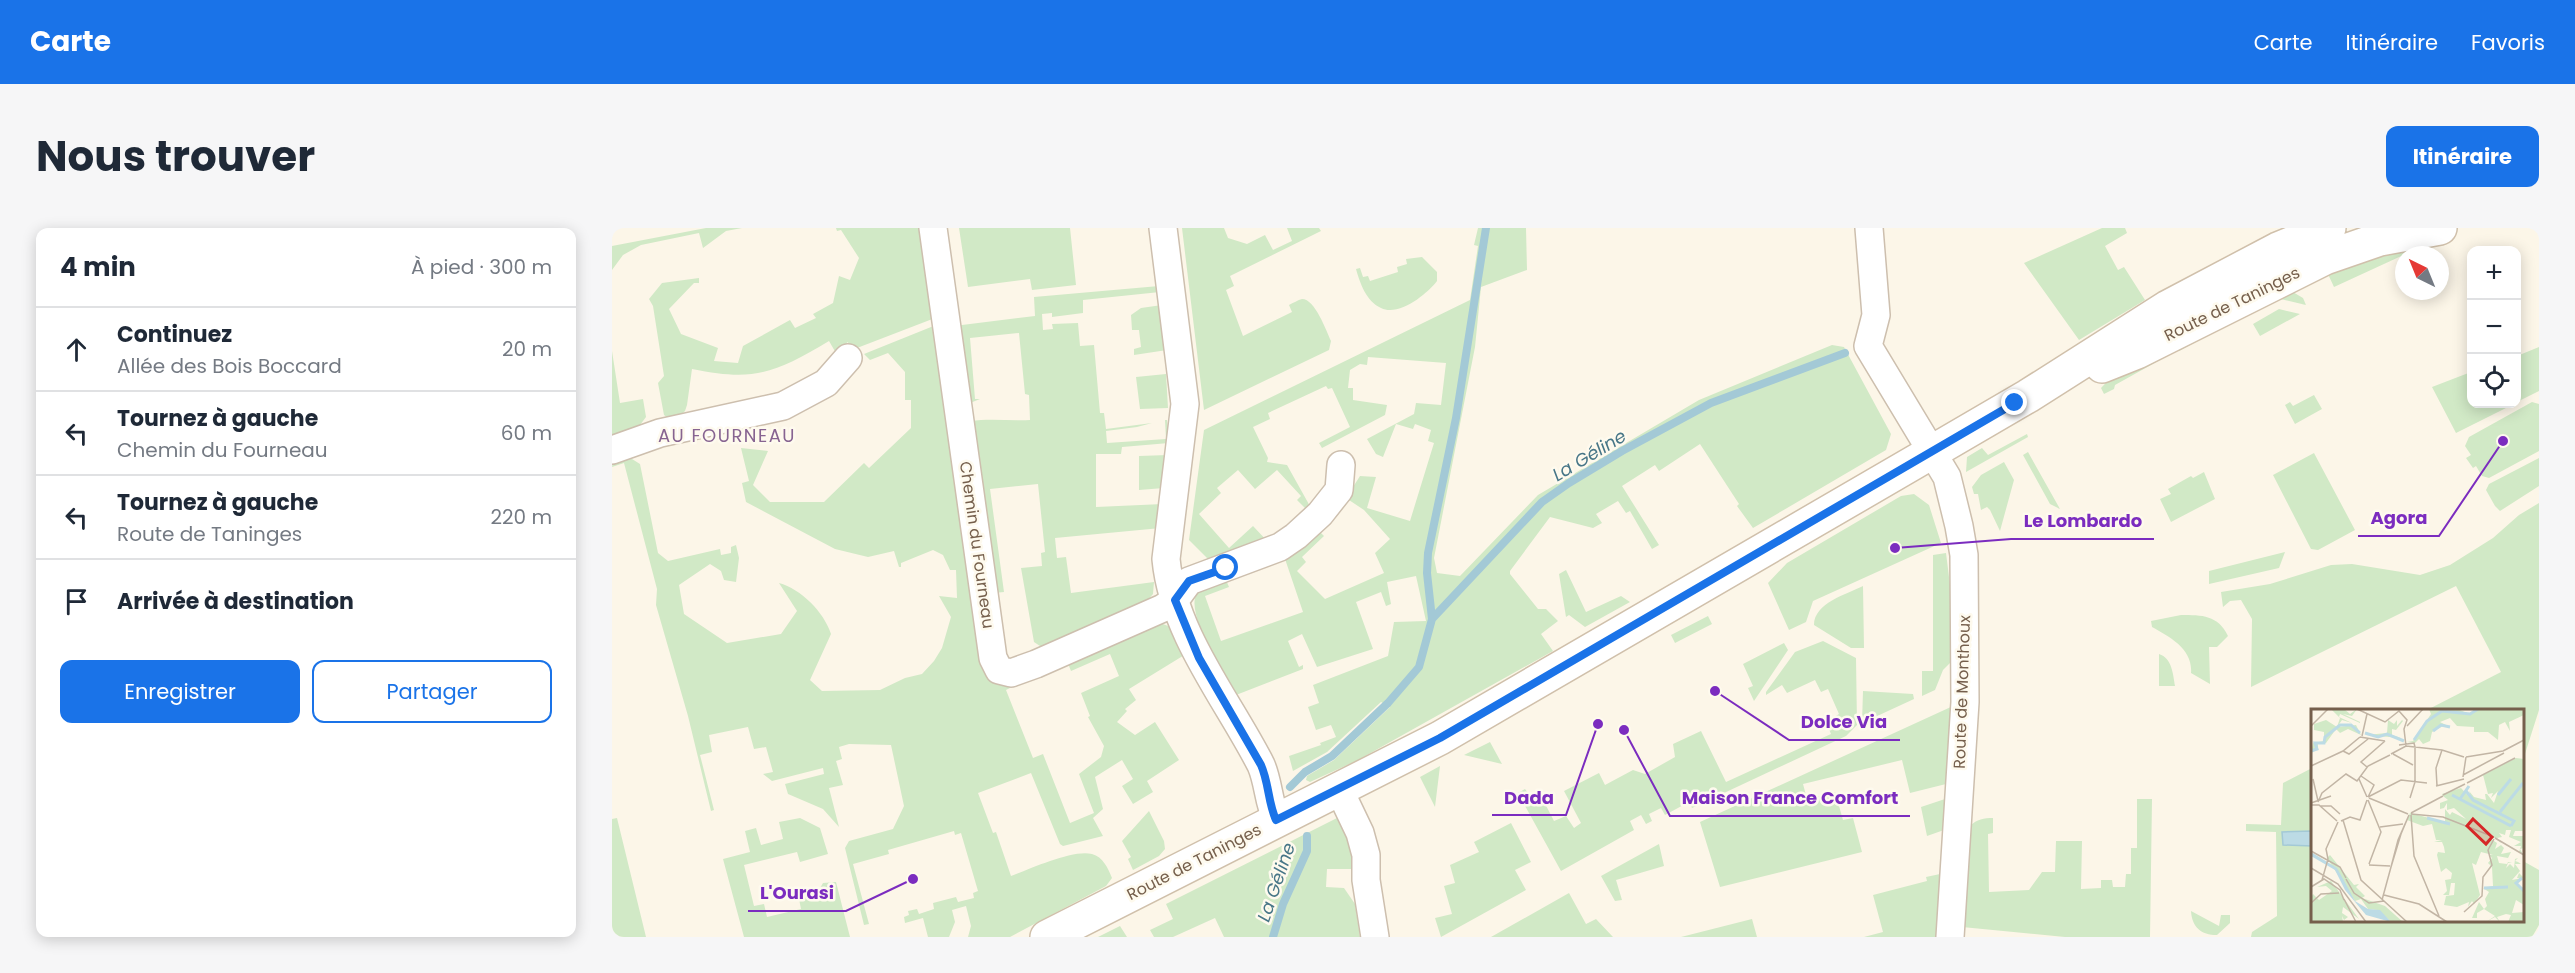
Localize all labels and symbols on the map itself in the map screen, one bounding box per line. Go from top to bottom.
north arrow [2395,246,2449,300]
street label: Route de Taninges [2160,261,2304,347]
route end [2001,389,2027,415]
district label: AU FOURNEAU [658,423,796,448]
water label: La Géline [1547,423,1631,487]
street label: Chemin du Fourneau [954,460,1000,630]
callout: Agora [2358,500,2439,536]
callout: Le Lombardo [2011,503,2154,539]
text: Agora [2371,505,2427,530]
text: Le Lombardo [2024,508,2142,533]
route start [1212,554,1238,580]
street label: Route de Monthoux [1948,614,1976,769]
callout: Dolce Via [1789,704,1900,740]
text: Dolce Via [1801,709,1887,734]
inset map [2311,709,2524,922]
callout: Dada [1492,779,1566,815]
callout: Maison France Comfort [1670,780,1910,816]
text: Dada [1504,785,1554,810]
text: Maison France Comfort [1682,785,1898,810]
street label: Route de Taninges [1123,818,1265,906]
water label: La Géline [1251,839,1301,925]
callout: L'Ourasi [748,875,846,911]
text: L'Ourasi [760,880,834,905]

